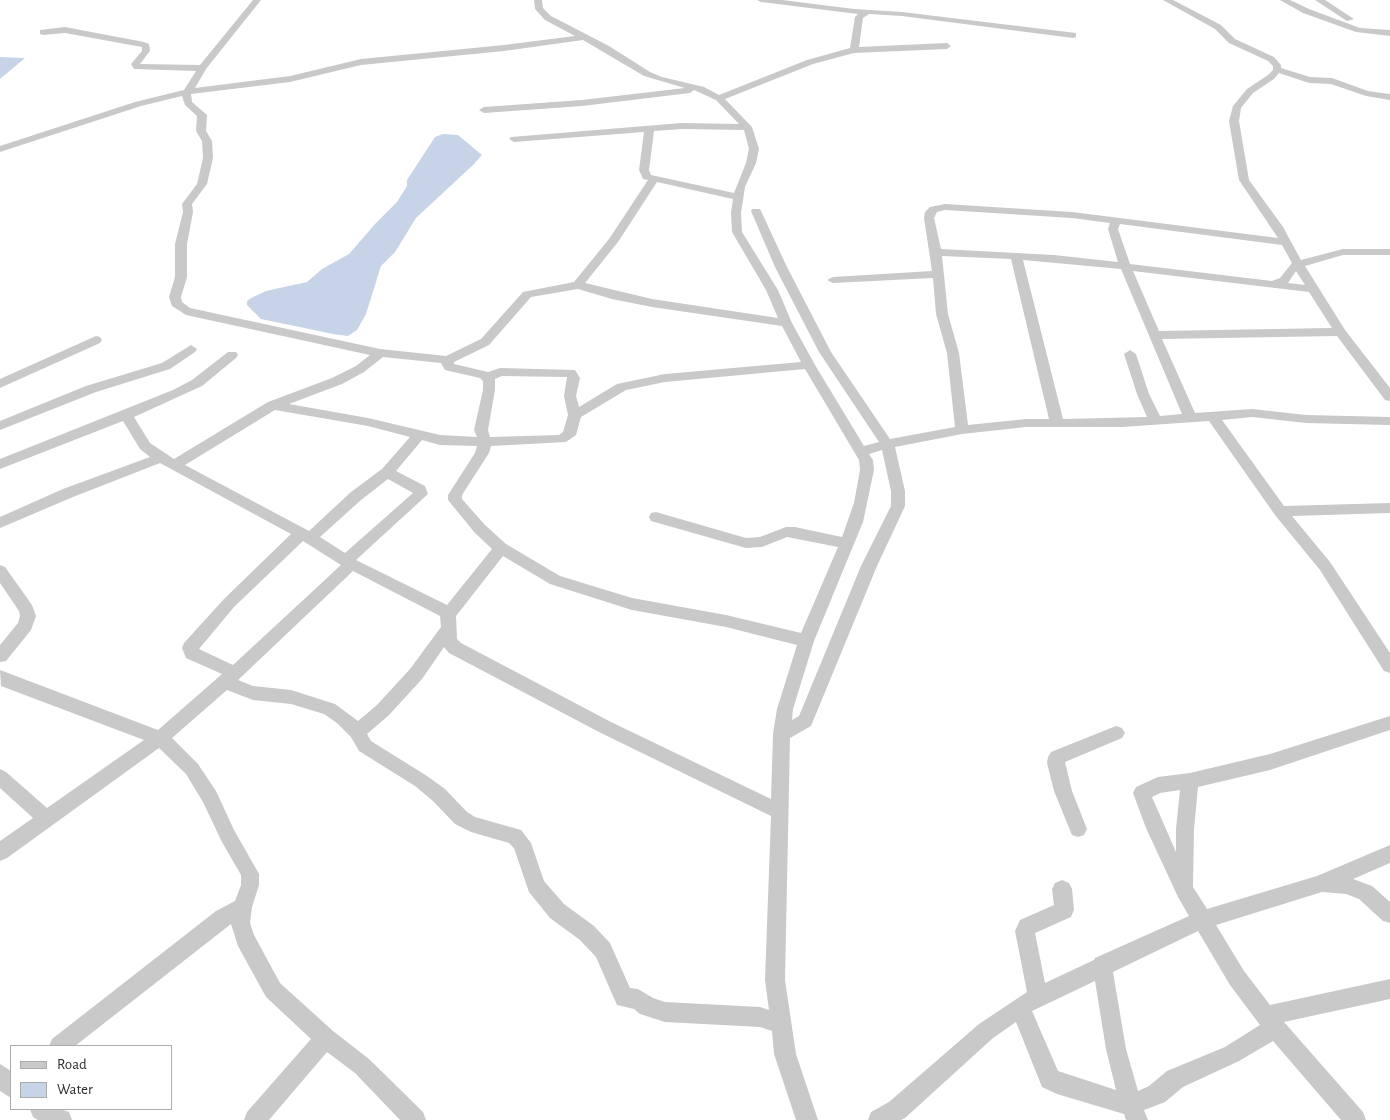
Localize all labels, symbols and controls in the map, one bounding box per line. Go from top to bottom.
legend [10,1045,172,1110]
text: Road [57,1057,87,1072]
text: Water [57,1082,93,1097]

